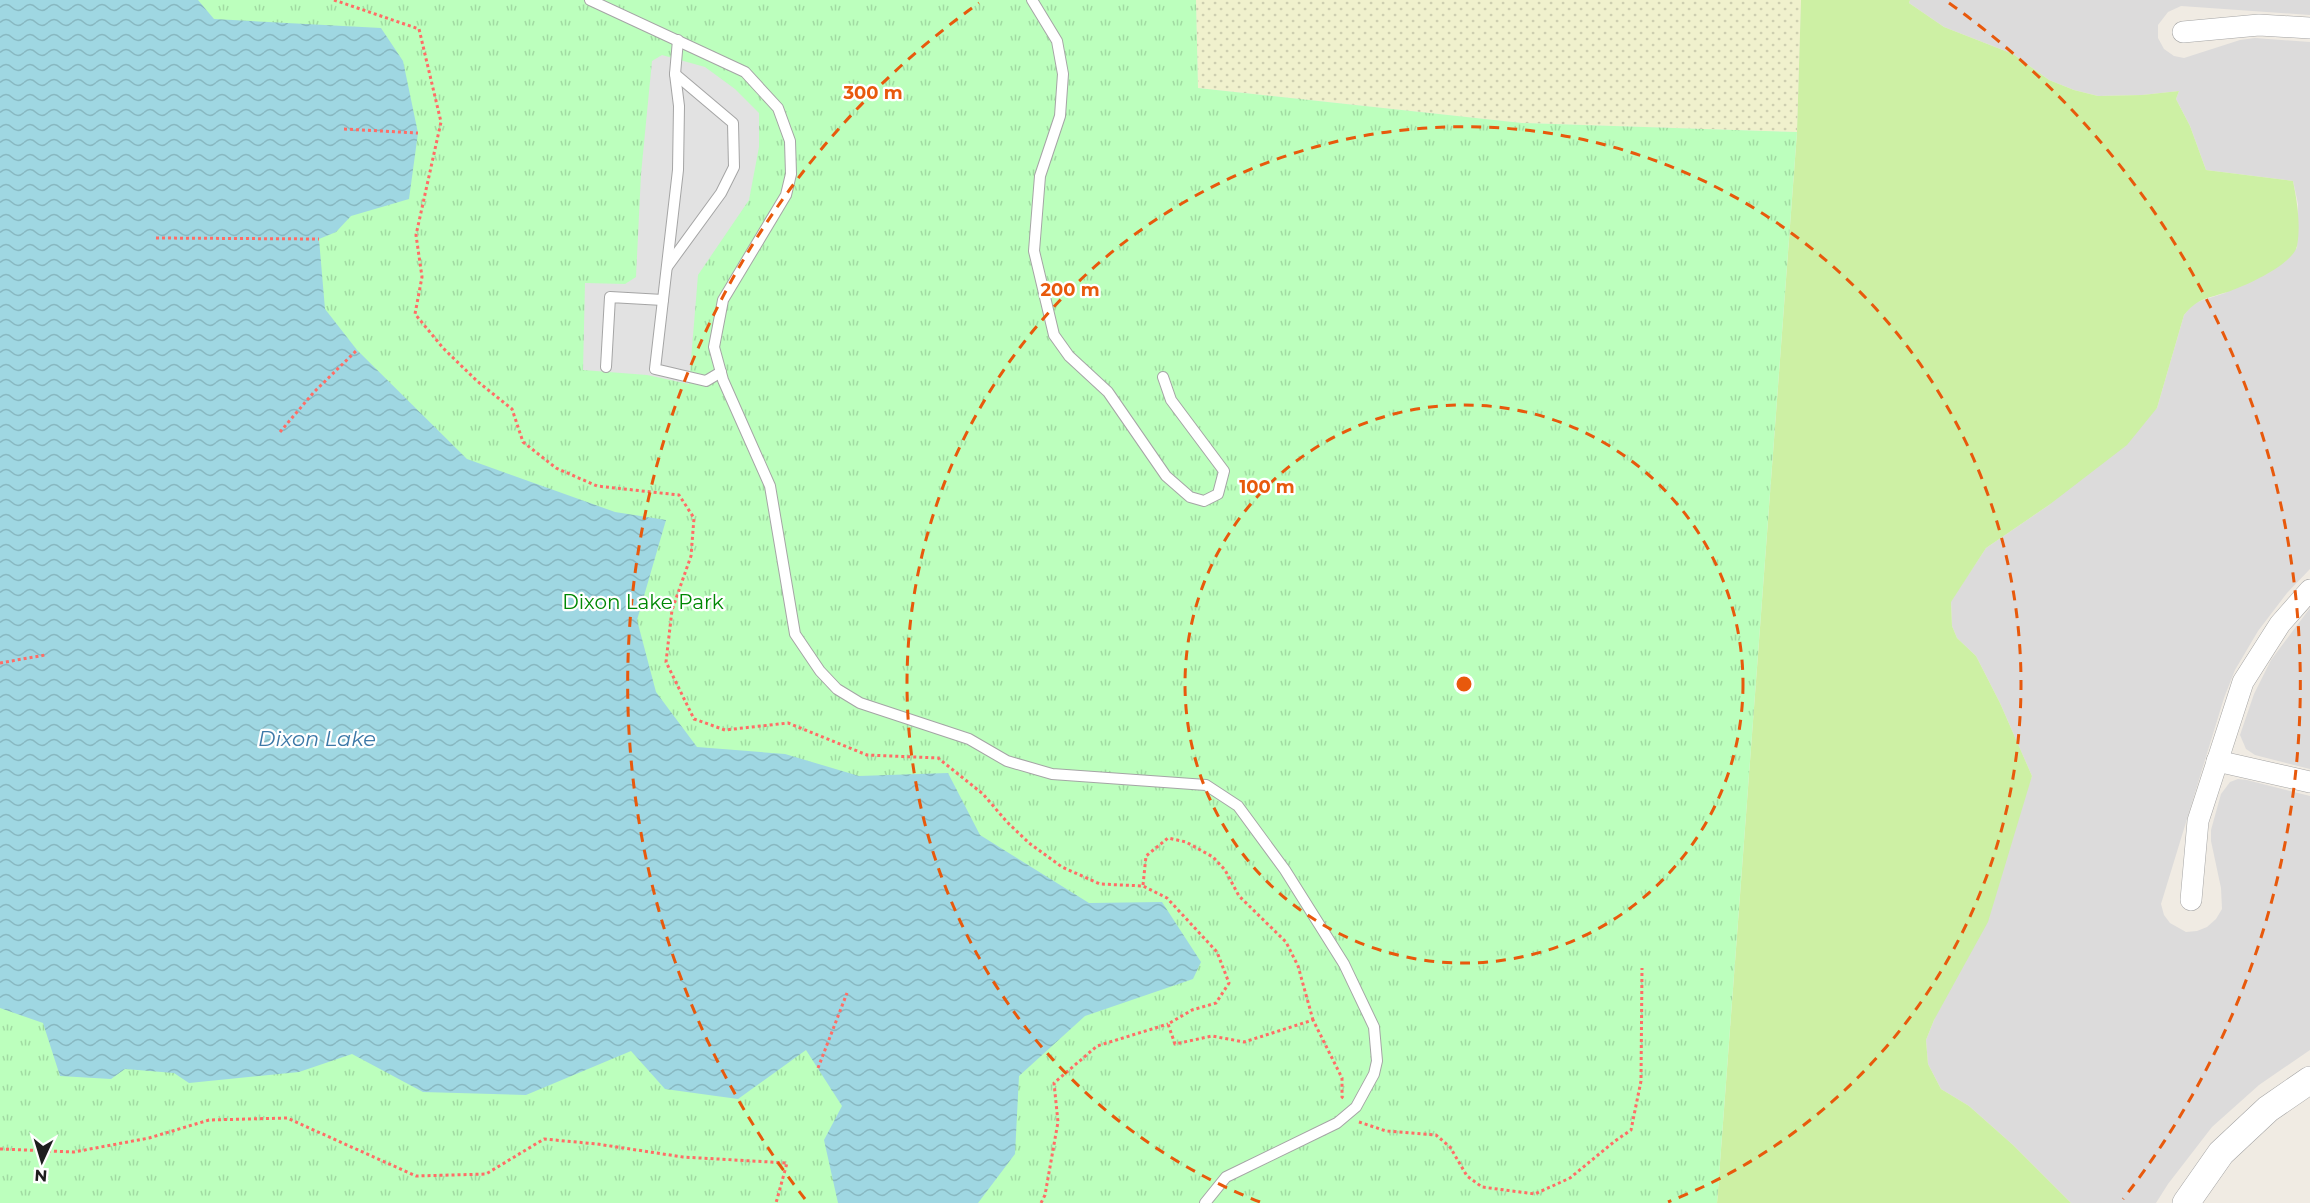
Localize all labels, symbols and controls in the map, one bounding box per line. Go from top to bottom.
text: 300 m [842,82,903,104]
text: 200 m [1040,279,1100,301]
text: 100 m [1239,476,1295,498]
park label: Dixon Lake Park [562,590,724,614]
centre of rings [1454,674,1474,694]
water label: Dixon Lake [258,726,376,751]
north arrow [12,1131,72,1191]
text: N [34,1166,48,1185]

